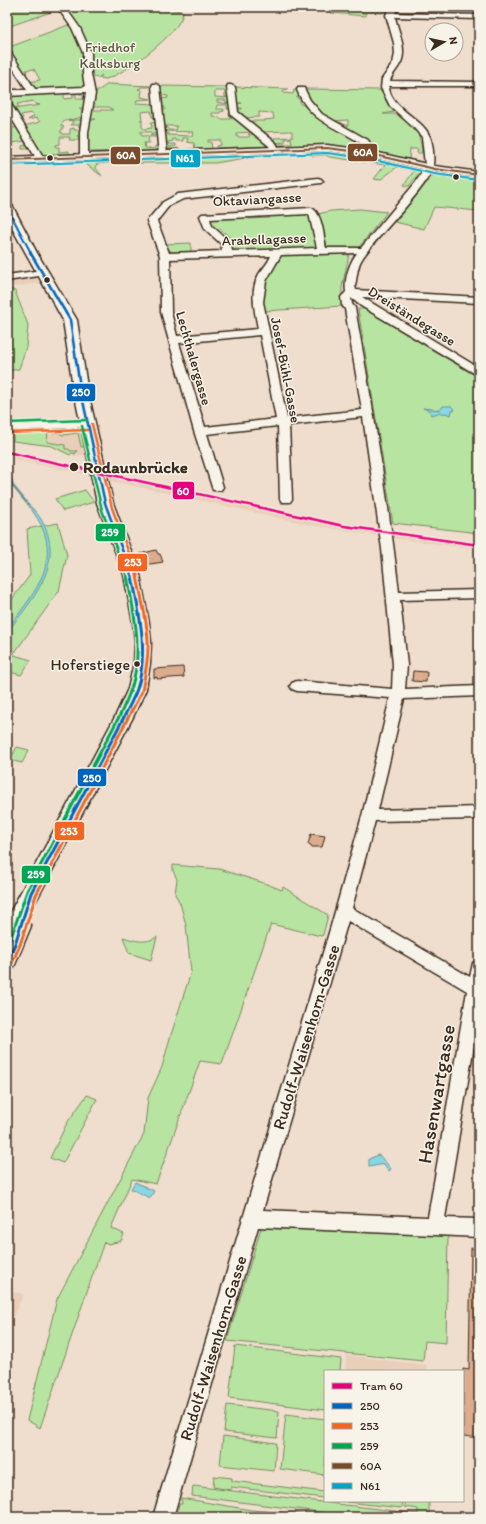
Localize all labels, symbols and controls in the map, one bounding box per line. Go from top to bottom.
north arrow [424,22,464,62]
text: N [446,36,460,45]
park label: Friedhof Kalksburg [79,39,141,72]
line badge: 60A [347,143,378,162]
line badge: 60A [110,146,141,165]
text: 60A [353,146,374,159]
text: 60A [116,149,137,162]
line badge: N61 [170,149,201,168]
text: N61 [176,152,195,165]
unlabelled marker [45,153,55,163]
unlabelled marker [451,172,461,182]
street label: Oktaviangasse [212,189,302,210]
street label: Arabellagasse [221,230,307,249]
unlabelled marker [42,275,52,285]
street label: Dreiständegasse [365,283,459,350]
street label: Lechthalergasse [172,309,215,407]
street label: Josef-Bühl-Gasse [267,316,304,425]
line badge: 250 [66,383,96,402]
text: 250 [72,386,90,399]
place label: Rodaunbrücke [83,457,188,477]
marker: Rodaunbrücke [68,461,80,473]
line badge: 60 [172,481,195,500]
text: 60 [177,485,190,498]
line badge: 259 [95,523,126,542]
text: 259 [101,526,119,539]
line badge: 253 [117,553,148,572]
text: 253 [124,556,142,569]
place label: Hoferstiege [50,655,130,674]
marker: Hoferstiege [132,659,142,669]
line badge: 250 [77,768,107,787]
text: 250 [83,772,101,785]
line badge: 253 [54,821,85,841]
text: 253 [60,825,78,838]
line badge: 259 [21,865,51,884]
text: 259 [27,868,45,881]
street label: Rudolf-Waisenhorn-Gasse [268,942,344,1132]
street label: Hasenwartgasse [412,1023,460,1165]
street label: Rudolf-Waisenhorn-Gasse [175,1253,251,1443]
legend [324,1370,464,1502]
text: Tram 60 [360,1379,403,1393]
text: 250 [360,1399,380,1413]
text: 253 [360,1419,380,1433]
text: 259 [360,1439,379,1453]
text: 60A [360,1459,382,1473]
text: N61 [360,1479,380,1493]

